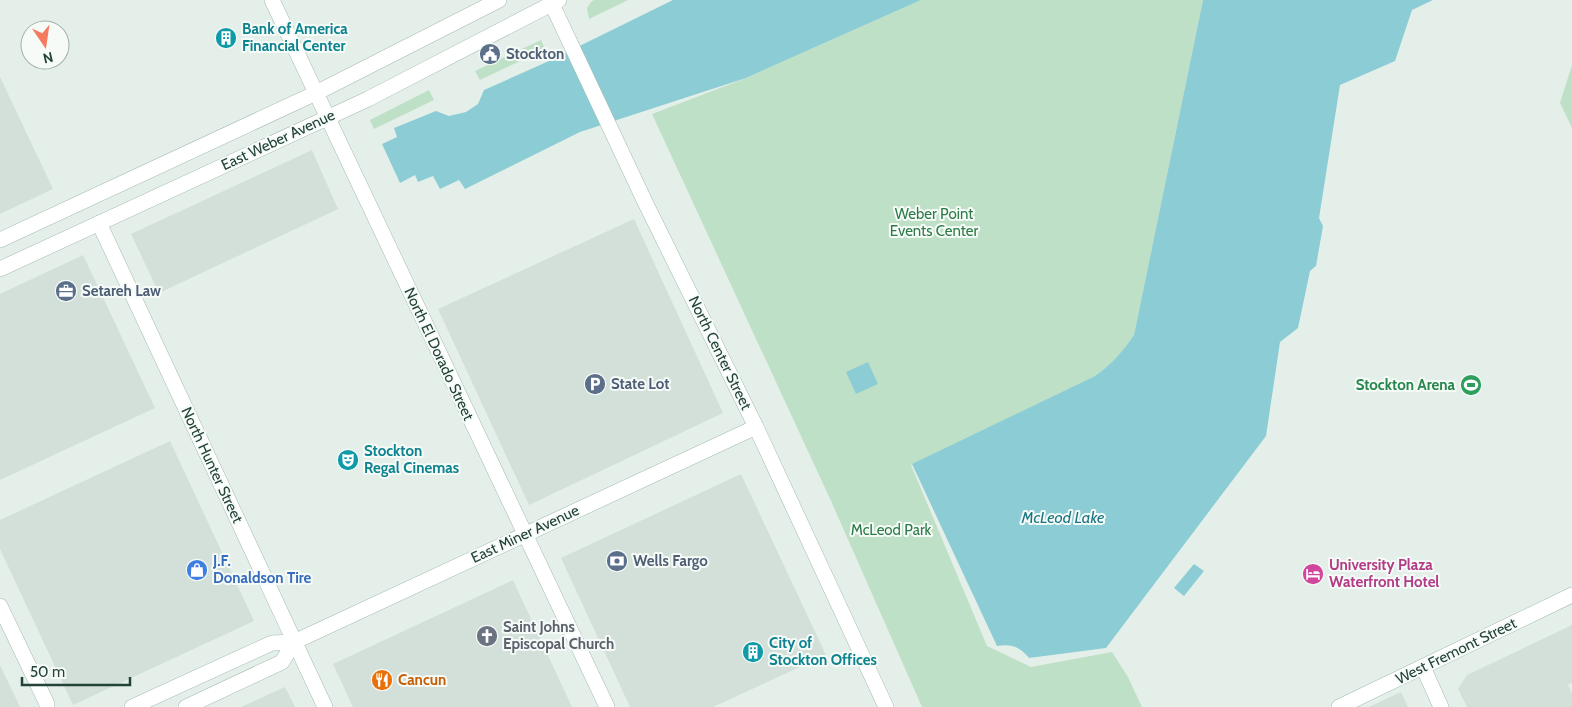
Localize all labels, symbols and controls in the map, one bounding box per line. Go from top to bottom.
north arrow [20,20,70,70]
place label: Bank of America Financial Center [242,20,348,55]
building icon: Bank of America Financial Center [214,26,238,50]
public building icon: Stockton [478,42,502,66]
place label: Stockton [506,45,564,63]
text: N [41,48,55,68]
street label: East Weber Avenue [218,106,338,174]
park label: Weber Point Events Center [890,205,978,240]
office icon: Setareh Law [54,279,78,303]
place label: Setareh Law [82,282,161,300]
street label: North El Dorado Street [400,285,478,423]
street label: North Center Street [685,293,755,413]
parking icon: State Lot [583,372,607,396]
sports icon: Stockton Arena [1459,373,1483,397]
place label: State Lot [611,375,669,393]
place label: Stockton Arena [1356,376,1456,394]
street label: North Hunter Street [177,404,247,526]
place label: Stockton Regal Cinemas [364,442,459,477]
theatre icon: Stockton Regal Cinemas [336,448,360,472]
street label: East Miner Avenue [468,501,582,567]
water label: McLeod Lake [1021,508,1104,527]
park label: McLeod Park [851,521,932,539]
bank icon: Wells Fargo [605,549,629,573]
place label: J.F. Donaldson Tire [212,552,312,587]
place label: Wells Fargo [633,552,708,570]
place label: University Plaza Waterfront Hotel [1329,556,1439,591]
shop icon: J.F. Donaldson Tire [185,558,209,582]
hotel icon: University Plaza Waterfront Hotel [1301,562,1325,586]
street label: West Fremont Street [1393,614,1519,688]
place label: Saint Johns Episcopal Church [503,618,614,653]
church icon: Saint Johns Episcopal Church [475,624,499,648]
place label: City of Stockton Offices [769,634,877,669]
building icon: City of Stockton Offices [741,640,765,664]
scale bar [22,654,130,686]
text: 50 m [30,663,65,681]
restaurant icon: Cancun [370,668,394,692]
place label: Cancun [398,671,446,689]

